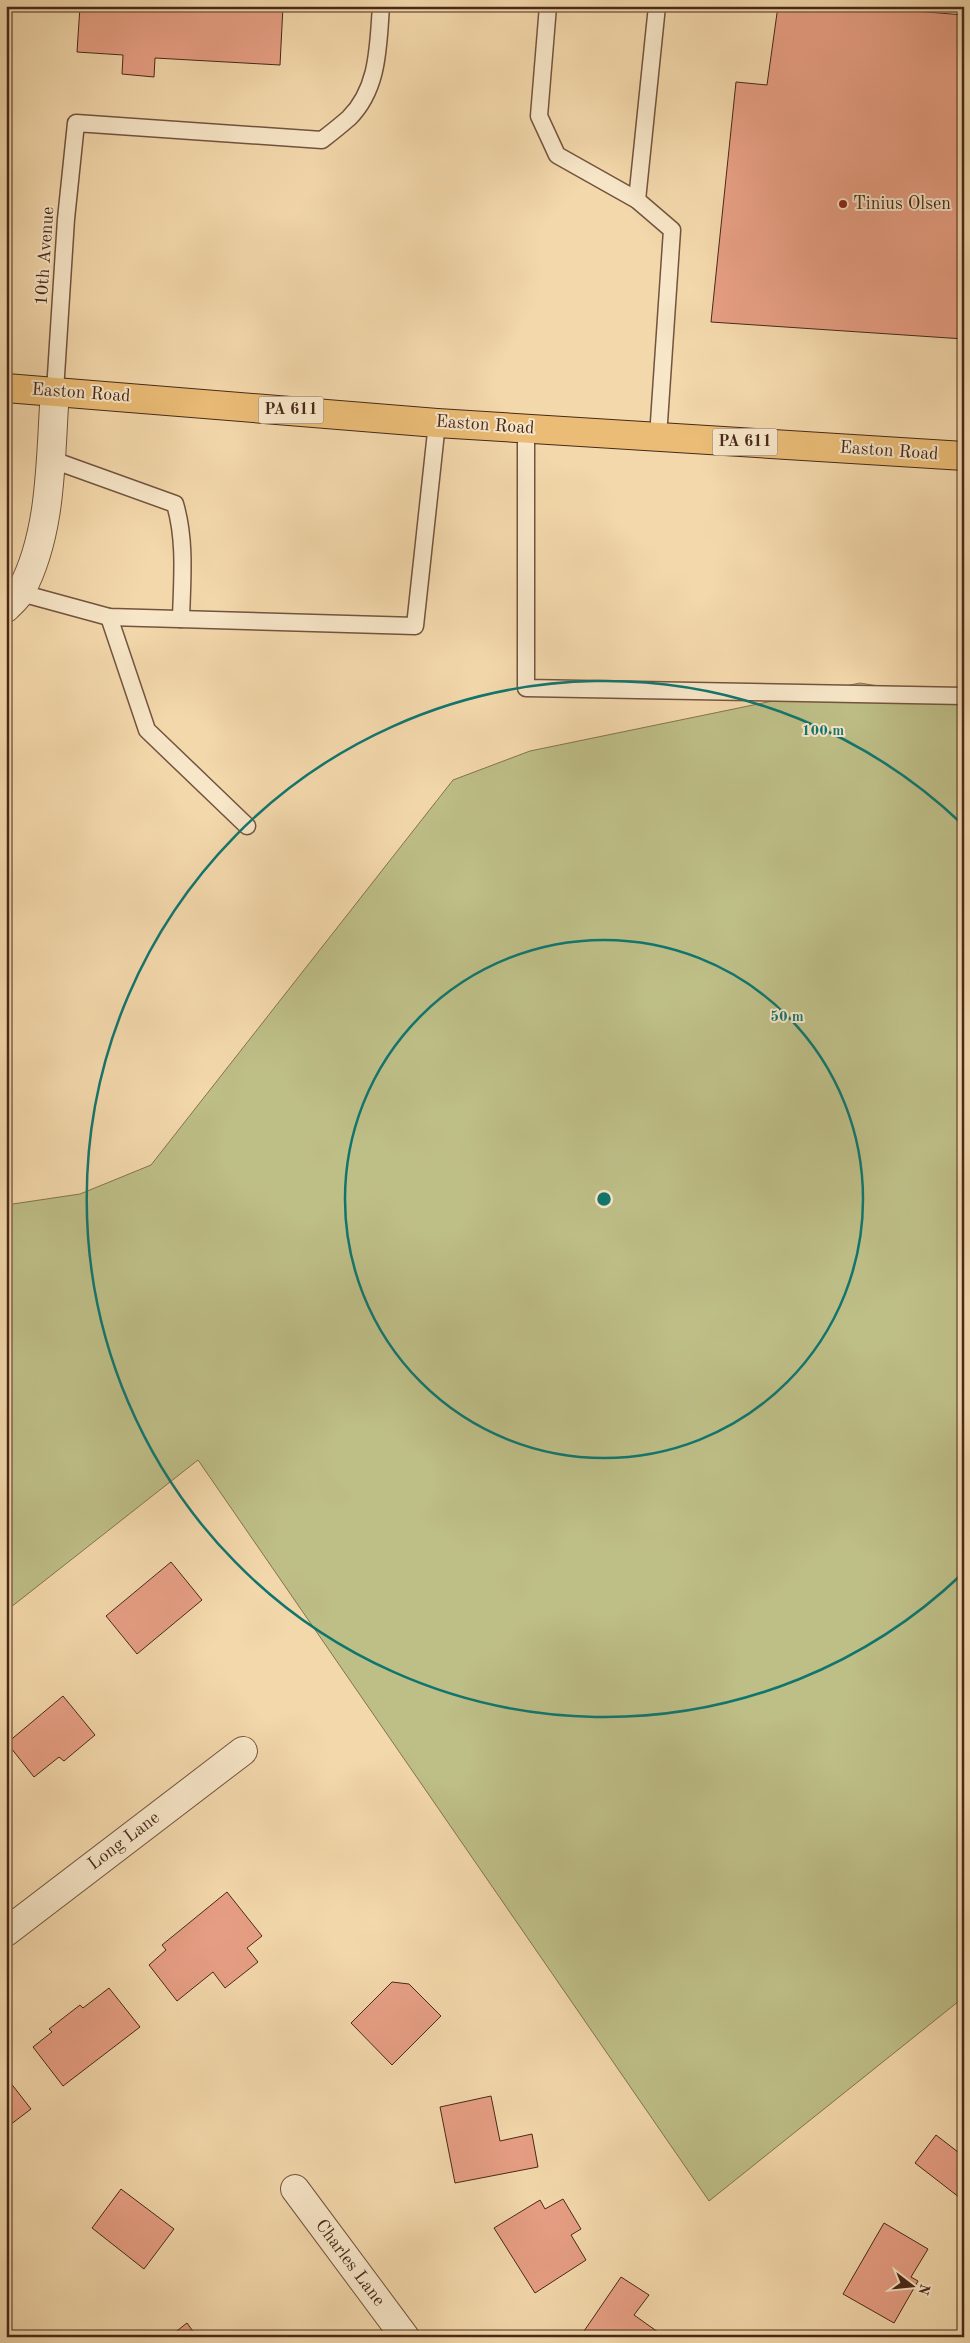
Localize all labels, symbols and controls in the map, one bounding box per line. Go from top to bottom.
place label: Tinius Olsen [853,195,951,213]
marker: Tinius Olsen [837,198,849,210]
street label: 10th Avenue [33,206,57,306]
street label: Easton Road [31,381,131,405]
road number: PA 611 [258,396,324,424]
street label: Easton Road [435,413,535,437]
road number: PA 611 [712,428,778,456]
street label: Easton Road [839,439,939,463]
text: 100 m [802,724,844,739]
text: 50 m [770,1010,804,1025]
centre of rings [595,1190,613,1208]
street label: Long Lane [85,1808,163,1874]
street label: Charles Lane [312,2216,388,2310]
north arrow [888,2260,938,2310]
text: N [915,2282,932,2297]

